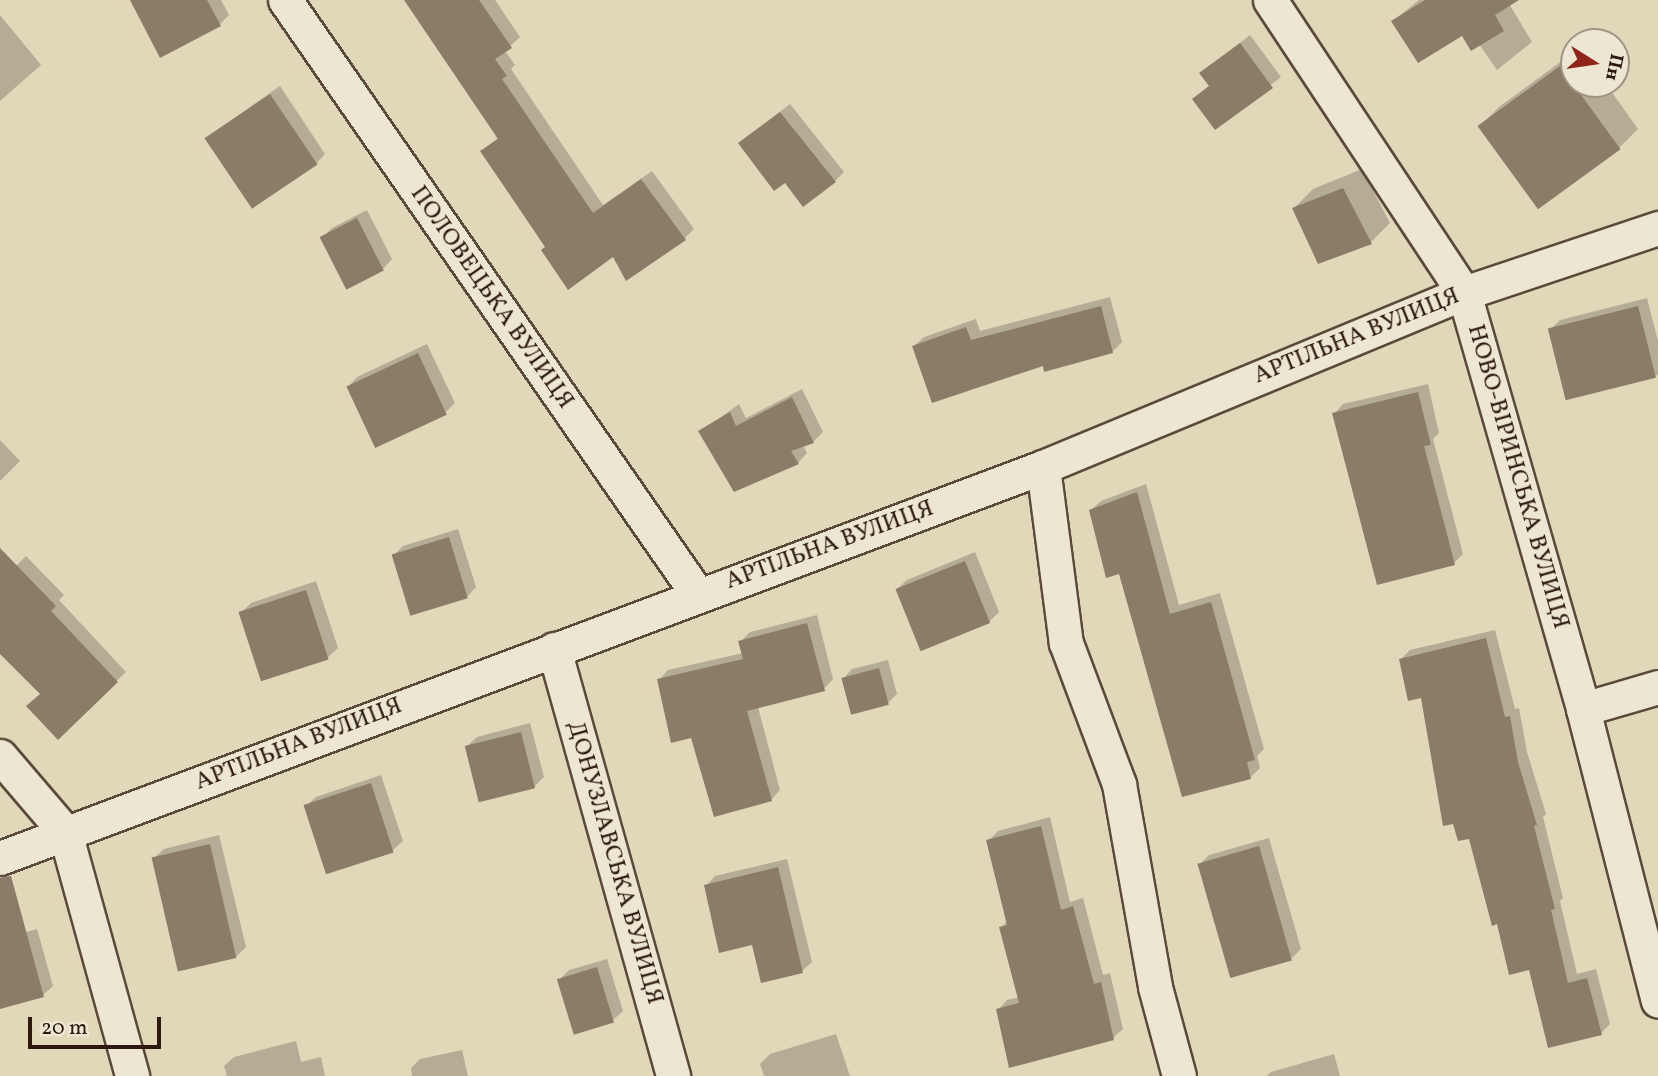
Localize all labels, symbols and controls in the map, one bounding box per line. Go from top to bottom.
north arrow [1560,28,1630,98]
text: Пн [1598,51,1629,83]
street label: ПОЛОВЕЦЬКА ВУЛИЦЯ [403,181,579,415]
street label: АРТІЛЬНА ВУЛИЦЯ [1250,283,1464,391]
street label: НОВО-ВІРИНСЬКА ВУЛИЦЯ [1460,321,1574,633]
street label: АРТІЛЬНА ВУЛИЦЯ [722,495,938,597]
street label: АРТІЛЬНА ВУЛИЦЯ [191,692,407,798]
street label: ДОНУЗЛАВСЬКА ВУЛИЦЯ [560,718,668,1008]
scale bar [32,1002,164,1046]
text: 20 m [41,1014,87,1043]

